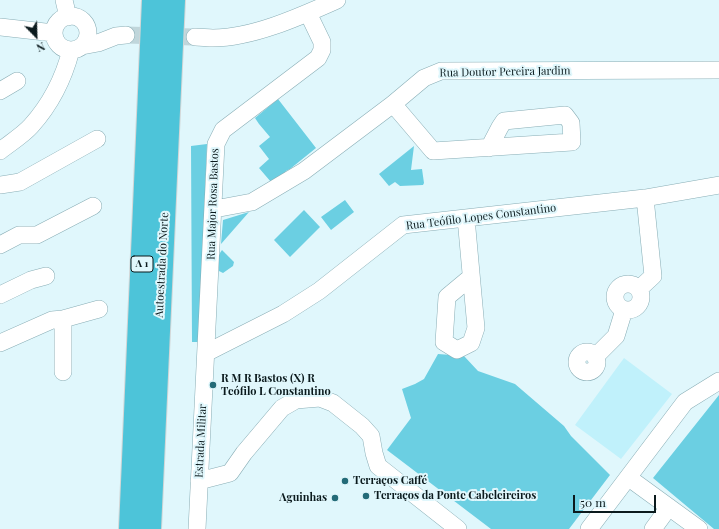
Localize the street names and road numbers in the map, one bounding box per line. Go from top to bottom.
street label: Rua Doutor Pereira Jardim [439,64,571,80]
street label: Rua Major Rosa Bastos [204,148,222,260]
street label: Rua Teófilo Lopes Constantino [405,201,557,233]
street label: Autoestrada do Norte [153,212,171,318]
road number: A 1 [131,256,153,272]
street label: Estrada Militar [192,404,210,478]

